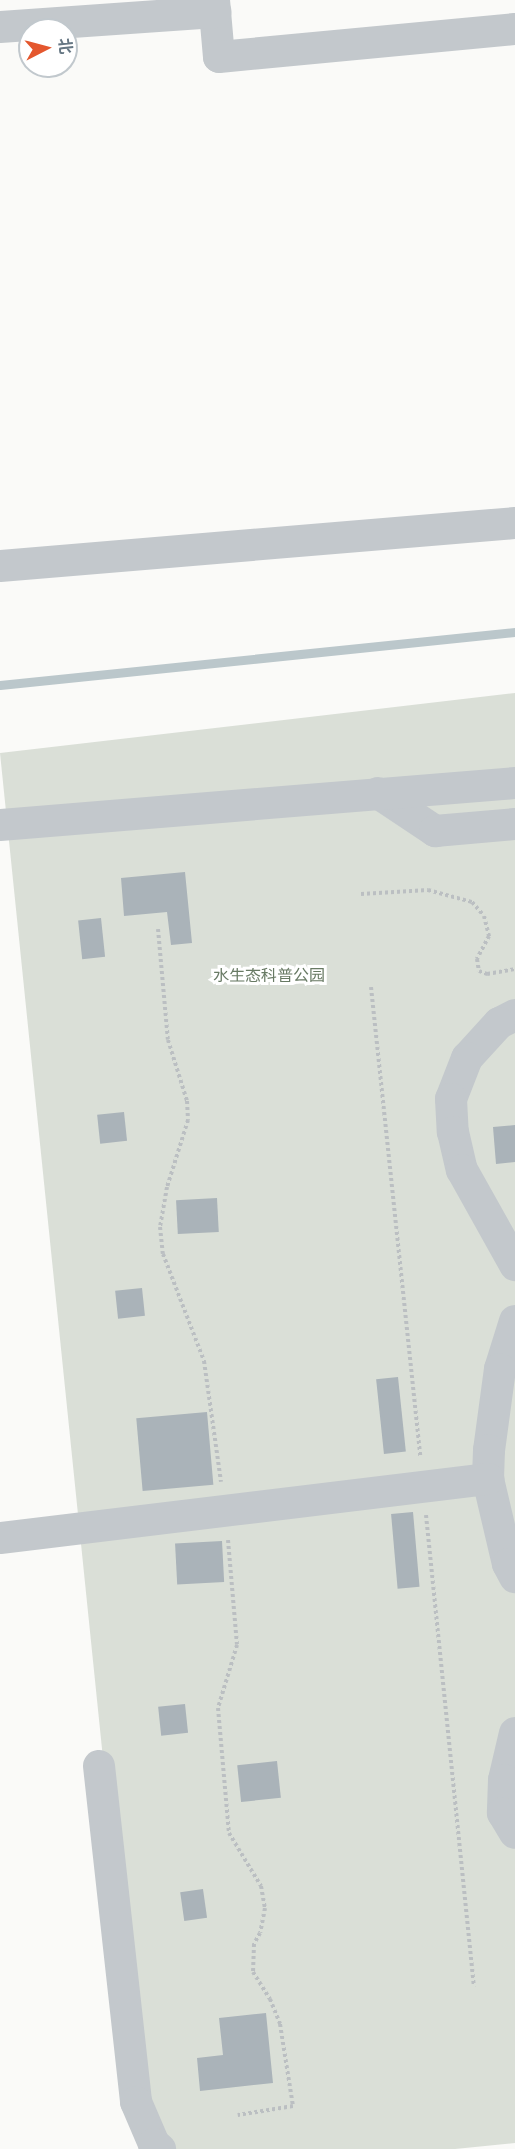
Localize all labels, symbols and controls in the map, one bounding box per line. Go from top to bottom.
north arrow [18,18,78,78]
text: 北 [53,37,75,55]
park label: 水生态科普公园 [213,967,325,987]

